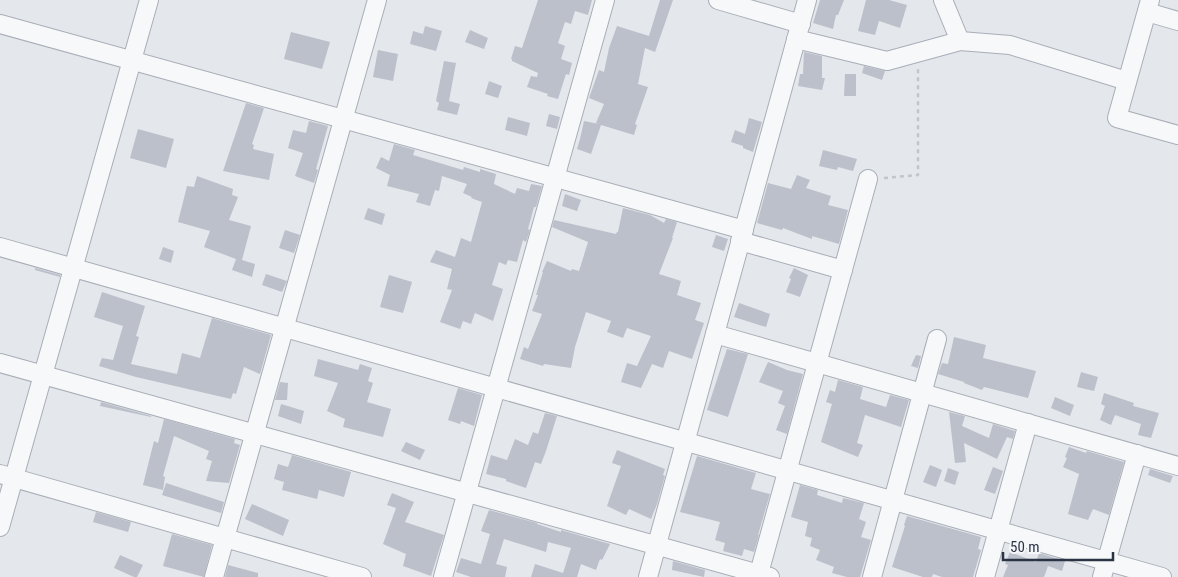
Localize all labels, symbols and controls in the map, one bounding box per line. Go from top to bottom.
scale bar [1003,530,1113,562]
text: 50 m [1010,538,1040,556]

